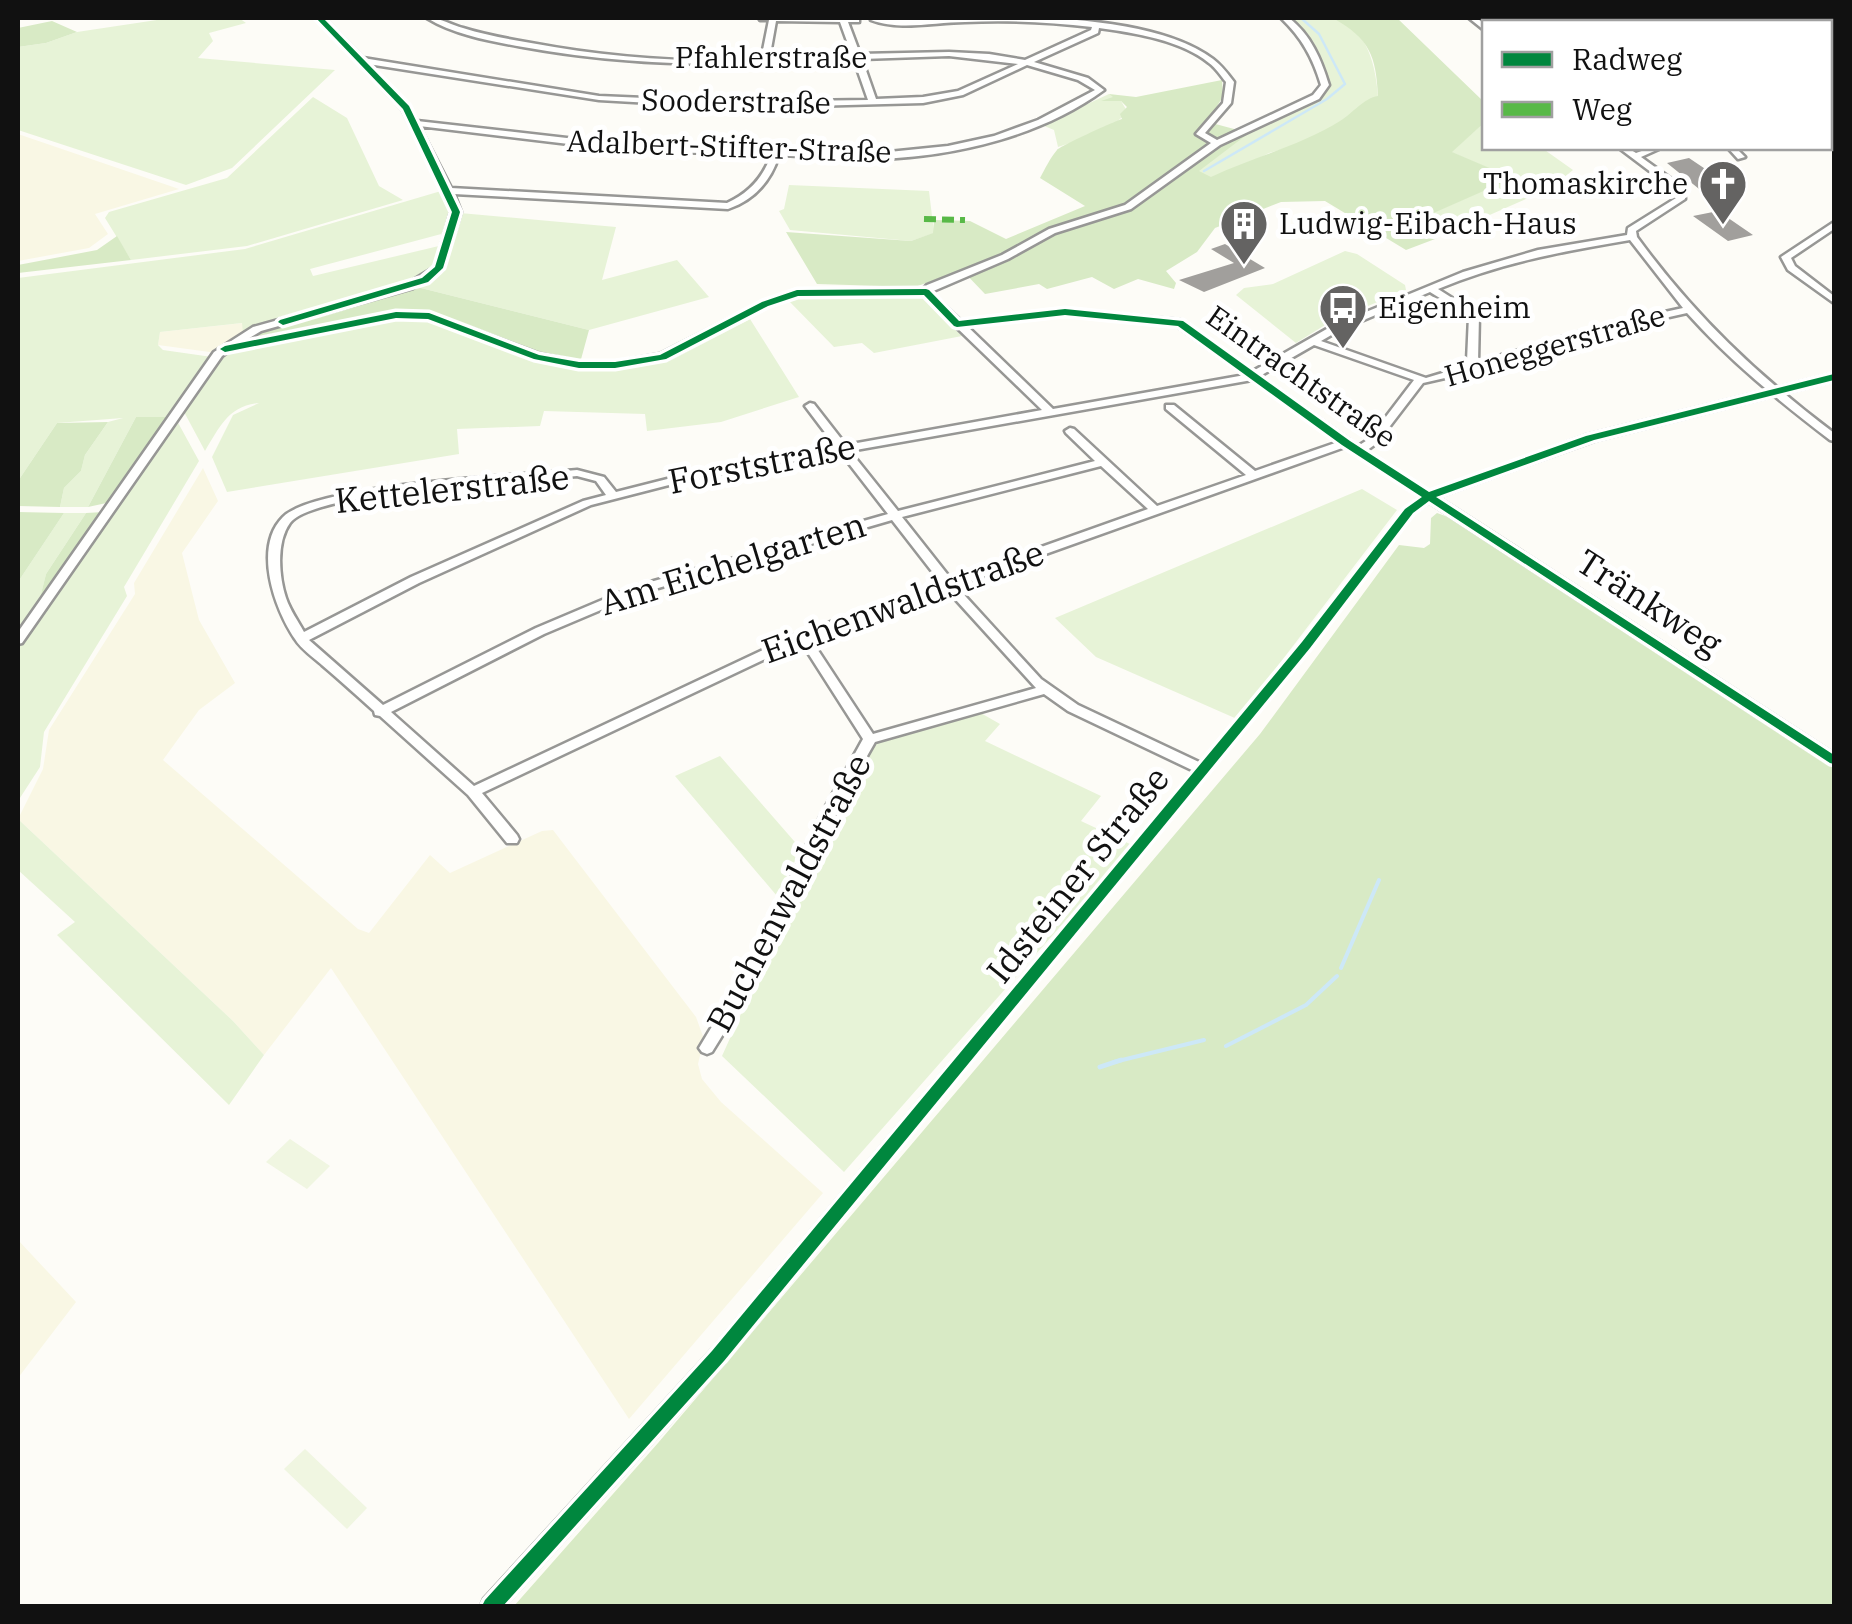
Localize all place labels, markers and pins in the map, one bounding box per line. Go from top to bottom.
church icon: Thomaskirche [1697,158,1749,226]
place label: Thomaskirche [1483,163,1688,202]
building icon: Ludwig-Eibach-Haus [1218,198,1270,266]
place label: Ludwig-Eibach-Haus [1279,203,1577,242]
bus stop icon: Eigenheim [1317,282,1369,350]
place label: Eigenheim [1378,287,1531,326]

